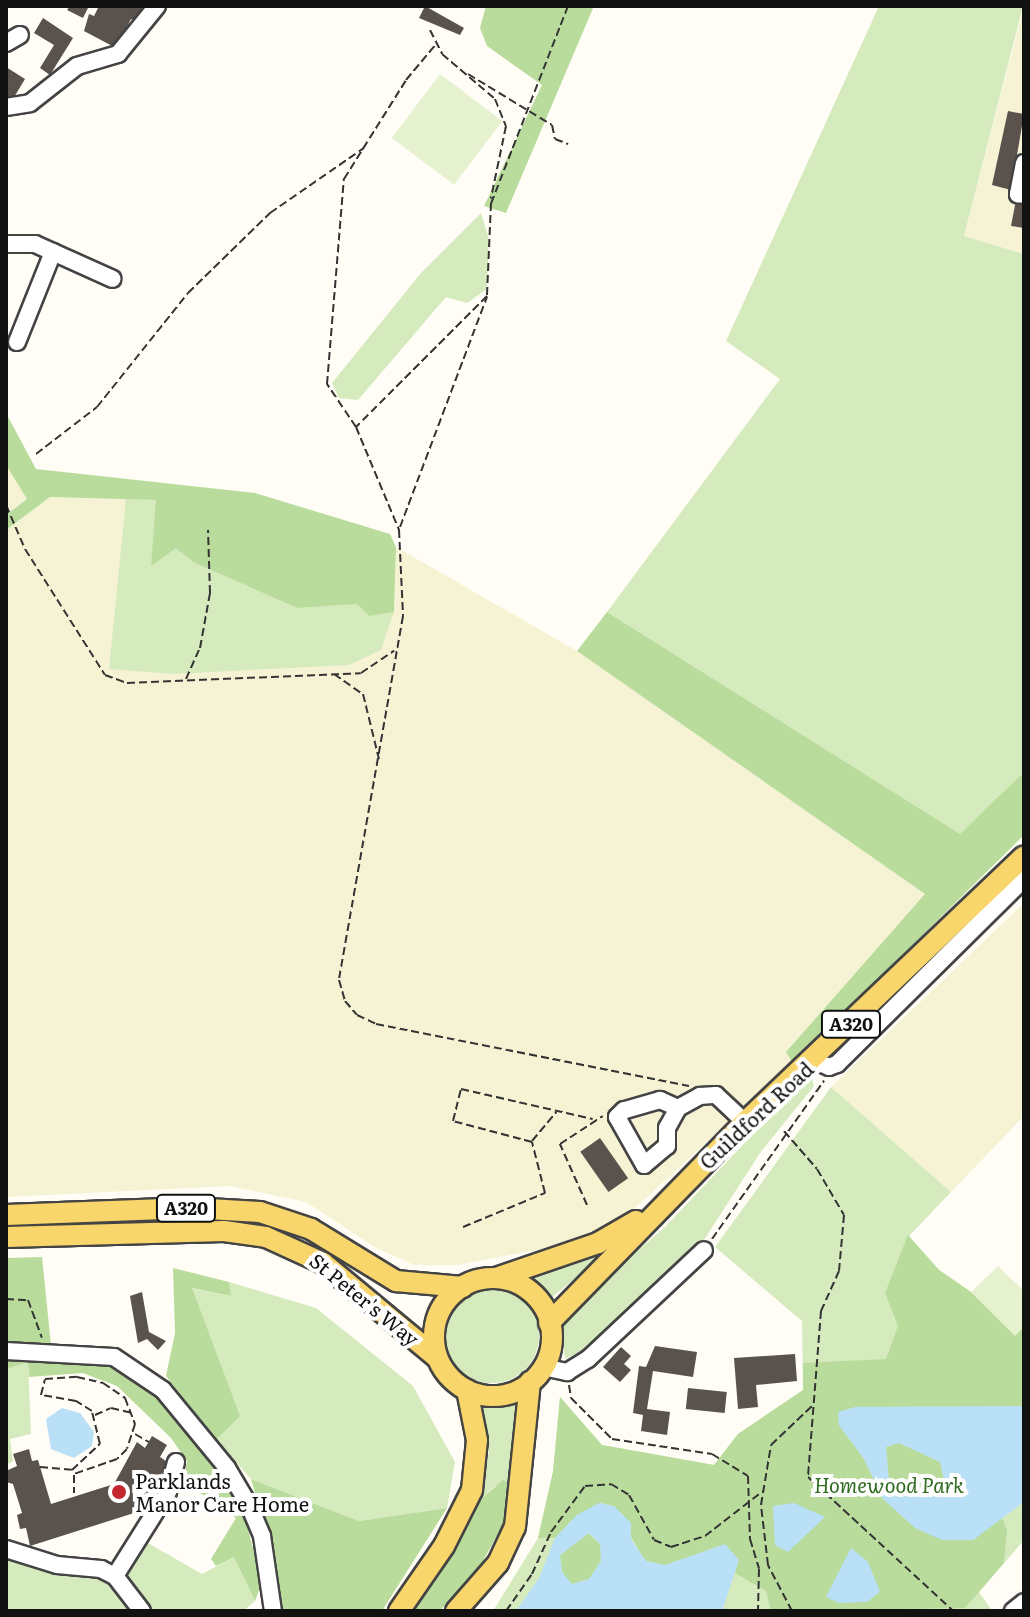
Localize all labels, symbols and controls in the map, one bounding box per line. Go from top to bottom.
road number: A320 [819,1010,883,1038]
street label: Guildford Road [694,1056,818,1174]
road number: A320 [154,1194,218,1222]
street label: St Peter's Way [306,1248,424,1350]
place label: Parklands Manor Care Home [135,1468,309,1515]
park label: Homewood Park [814,1472,964,1496]
marker: Parklands Manor Care Home [110,1483,128,1501]

